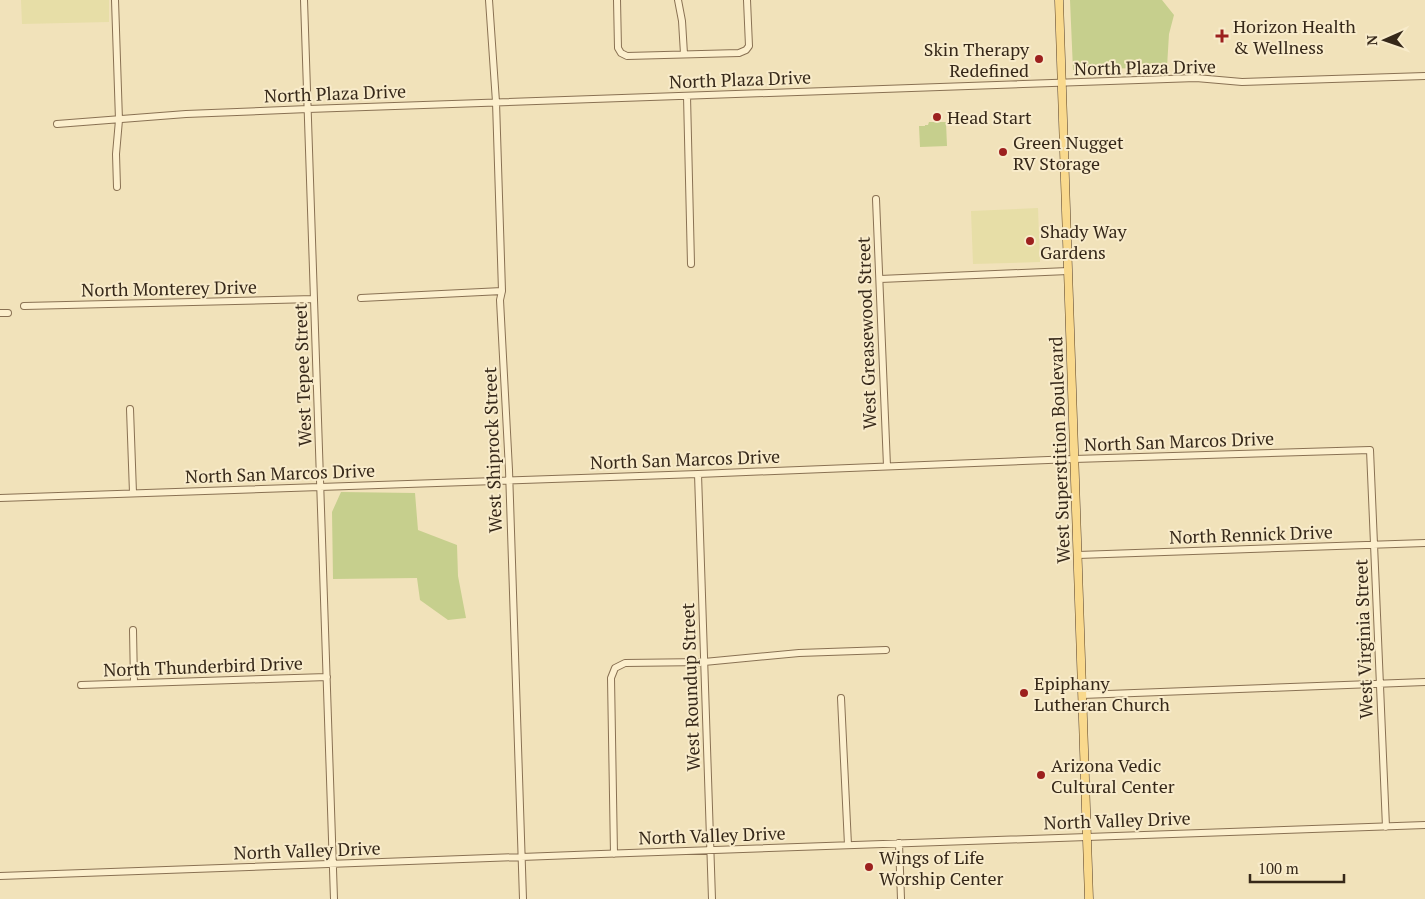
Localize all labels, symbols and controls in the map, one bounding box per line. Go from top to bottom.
place label: Horizon Health & Wellness [1233,14,1356,59]
north arrow [1360,15,1410,65]
marker: Horizon Health & Wellness [1215,29,1229,43]
text: N [1362,34,1381,46]
place label: Skin Therapy Redefined [924,37,1030,82]
marker: Skin Therapy Redefined [1033,53,1045,65]
street label: North Plaza Drive [1074,54,1216,80]
street label: North Plaza Drive [669,65,811,93]
street label: North Plaza Drive [264,79,406,107]
place label: Head Start [947,105,1032,129]
marker: Head Start [931,111,943,123]
place label: Green Nugget RV Storage [1013,130,1124,175]
marker: Green Nugget RV Storage [997,146,1009,158]
place label: Shady Way Gardens [1040,219,1127,264]
marker: Shady Way Gardens [1024,235,1036,247]
street label: West Greasewood Street [851,236,881,430]
street label: North Monterey Drive [81,274,257,302]
street label: West Tepee Street [287,303,316,447]
street label: West Superstition Boulevard [1043,336,1075,564]
street label: West Shiprock Street [477,366,507,534]
street label: North San Marcos Drive [1084,426,1274,456]
street label: North San Marcos Drive [590,444,780,474]
street label: North San Marcos Drive [185,458,375,488]
street label: North Rennick Drive [1169,519,1333,549]
street label: West Virginia Street [1348,558,1378,719]
street label: West Roundup Street [675,602,705,772]
street label: North Thunderbird Drive [103,651,303,681]
place label: Epiphany Lutheran Church [1034,671,1170,716]
marker: Epiphany Lutheran Church [1018,687,1030,699]
place label: Arizona Vedic Cultural Center [1051,753,1175,798]
marker: Arizona Vedic Cultural Center [1035,769,1047,781]
street label: North Valley Drive [1043,805,1191,835]
street label: North Valley Drive [638,820,786,850]
street label: North Valley Drive [233,835,381,865]
place label: Wings of Life Worship Center [879,845,1003,890]
scale bar [1250,852,1344,884]
text: 100 m [1258,858,1299,878]
marker: Wings of Life Worship Center [863,861,875,873]

